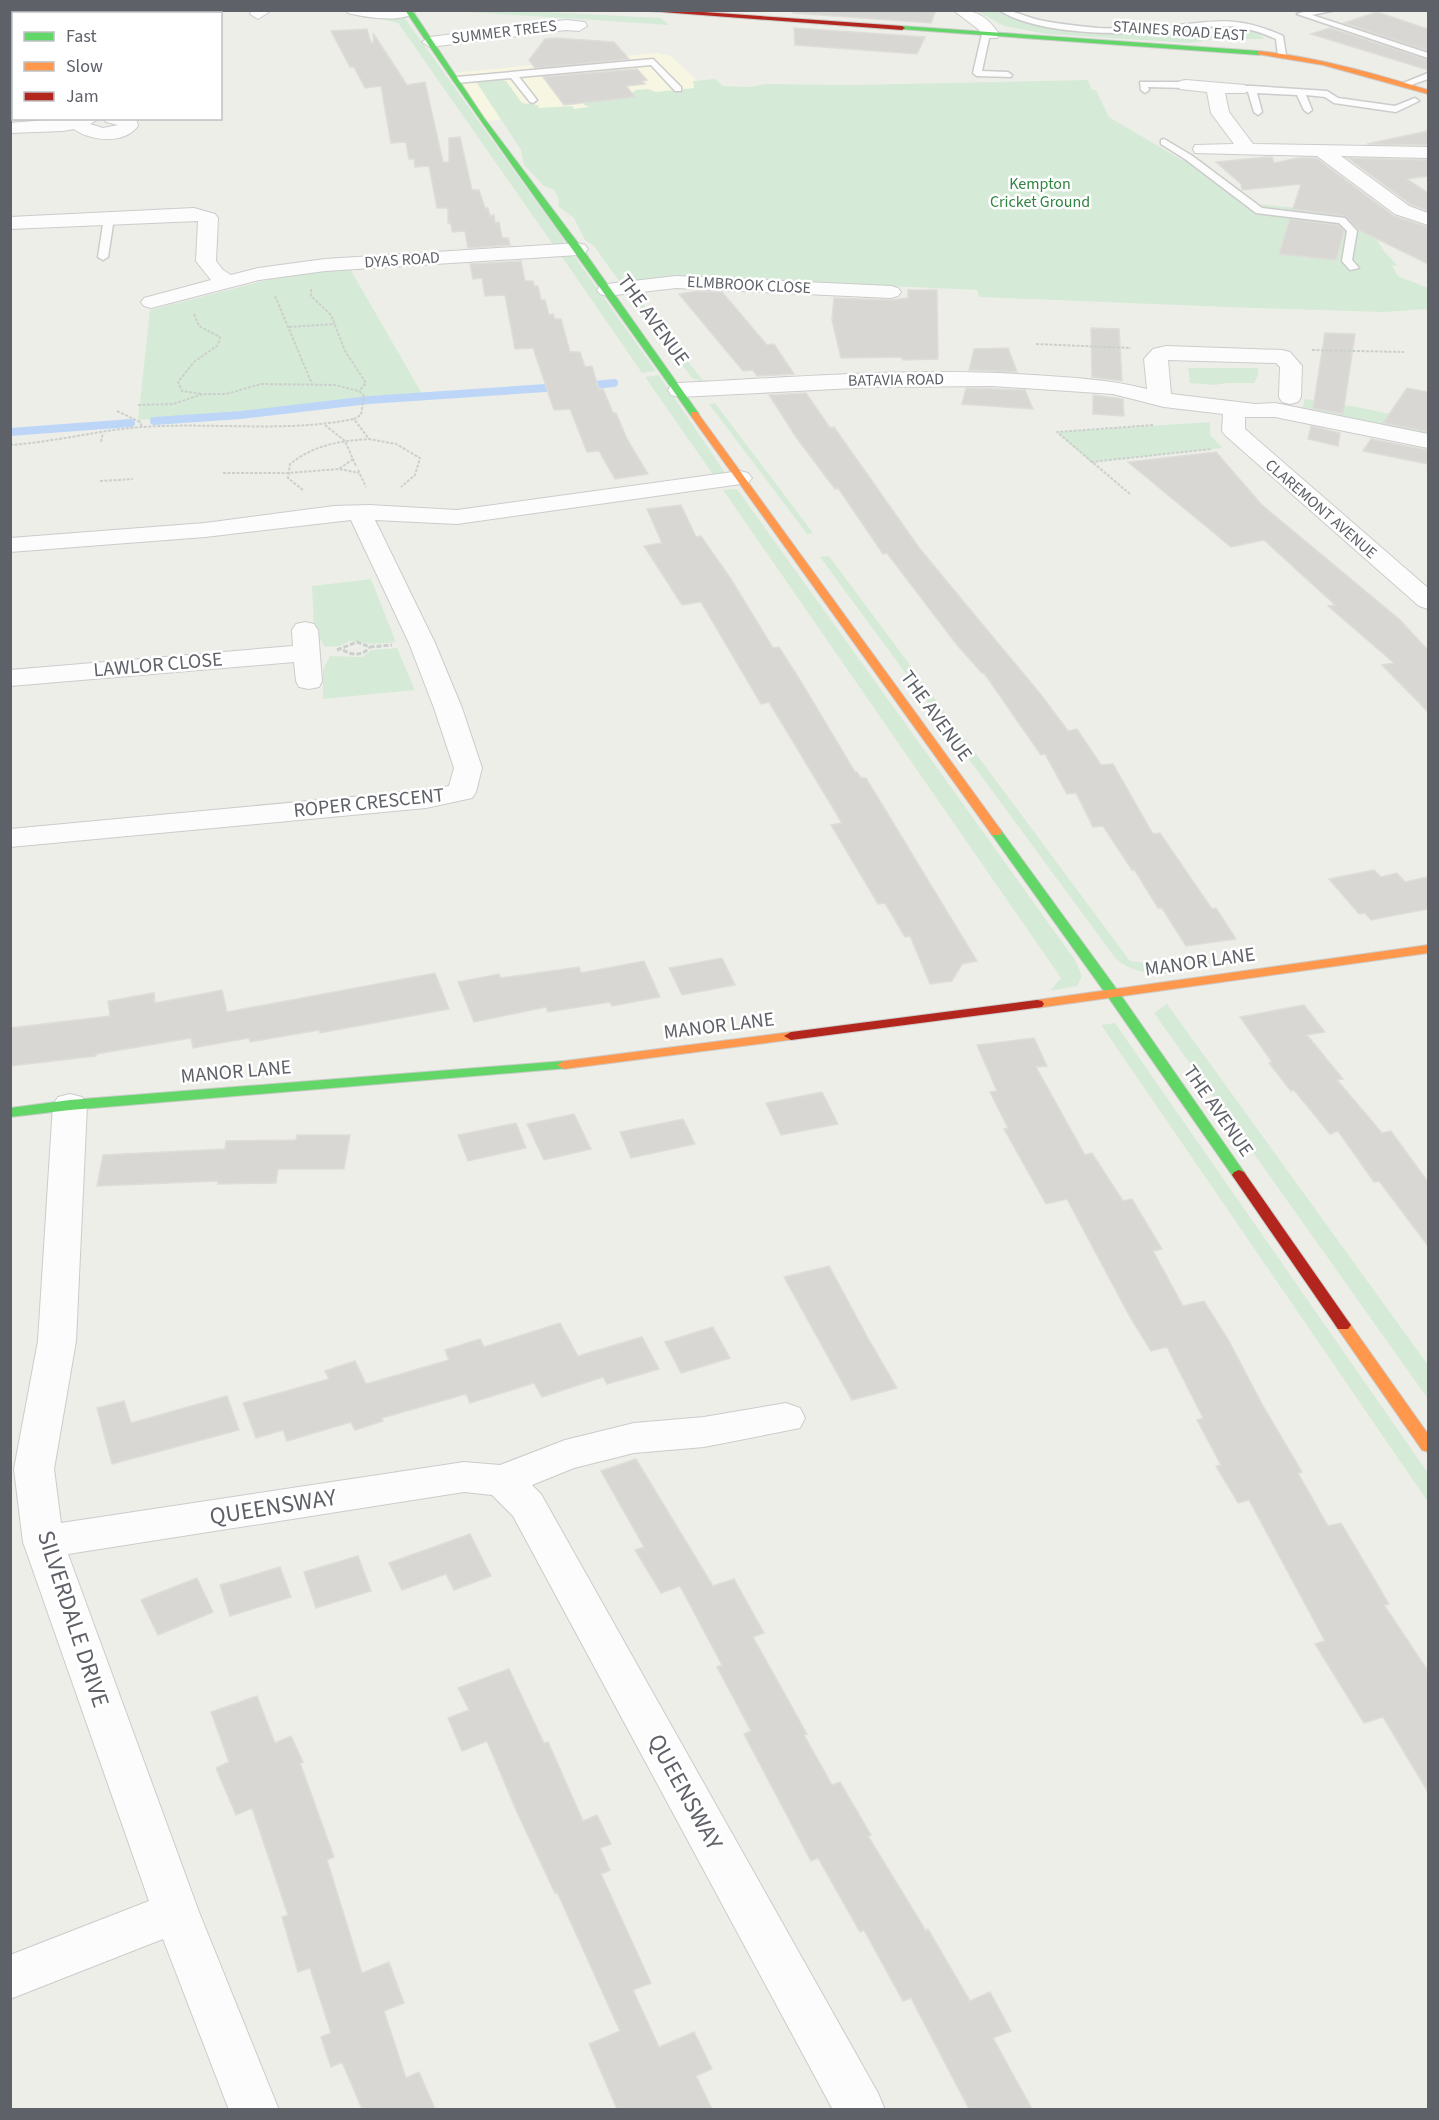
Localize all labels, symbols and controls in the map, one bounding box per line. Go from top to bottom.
legend [12,12,222,120]
street label: SUMMER TREES [450,15,558,49]
street label: STAINES ROAD EAST [1112,15,1248,47]
text: Fast [66,24,97,49]
text: Slow [66,54,103,79]
text: Jam [66,84,99,109]
park label: Kempton Cricket Ground [990,173,1090,213]
street label: DYAS ROAD [364,246,441,274]
street label: THE AVENUE [610,269,696,371]
street label: ELMBROOK CLOSE [686,271,812,299]
street label: BATAVIA ROAD [848,368,944,392]
street label: CLAREMONT AVENUE [1260,454,1382,564]
street label: LAWLOR CLOSE [92,645,224,685]
street label: THE AVENUE [893,665,979,767]
street label: ROPER CRESCENT [292,781,446,825]
street label: MANOR LANE [1143,940,1257,984]
street label: MANOR LANE [662,1005,776,1047]
street label: MANOR LANE [179,1053,293,1091]
street label: THE AVENUE [1176,1060,1260,1162]
street label: QUEENSWAY [207,1480,340,1534]
street label: SILVERDALE DRIVE [28,1526,118,1712]
street label: QUEENSWAY [639,1728,732,1857]

